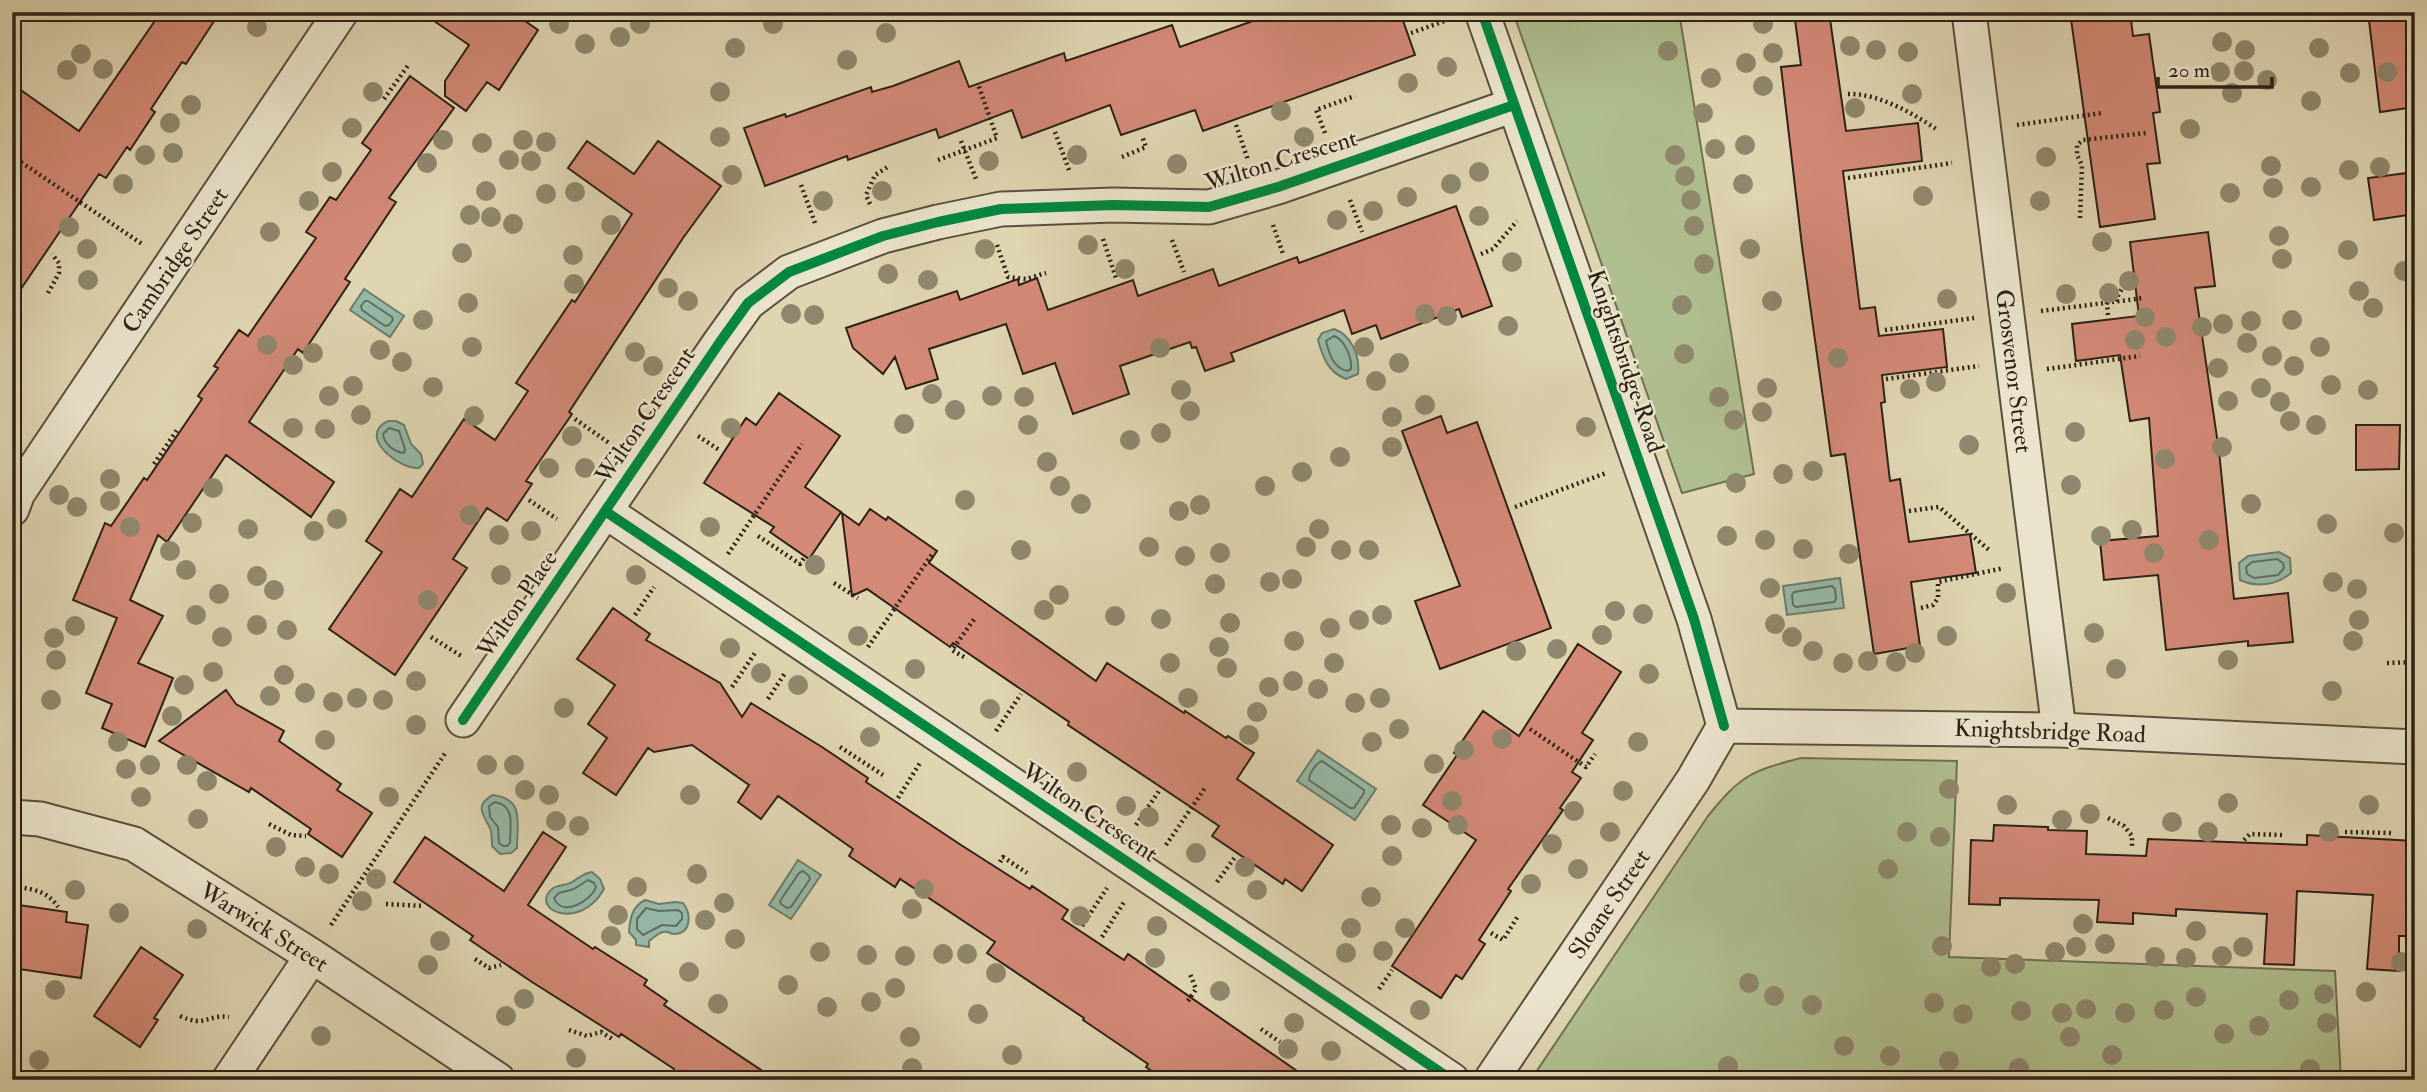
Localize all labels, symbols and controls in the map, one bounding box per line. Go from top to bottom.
scale bar [2158,46,2271,90]
text: 20 m [2168,57,2210,84]
street label: Wilton Crescent [1200,123,1361,199]
street label: Cambridge Street [115,181,236,339]
street label: Knightsbridge Road [1580,266,1671,457]
street label: Grosvenor Street [1988,287,2039,455]
street label: Wilton Crescent [588,341,702,490]
street label: Wilton Place [470,545,565,665]
street label: Knightsbridge Road [1954,713,2146,750]
street label: Wilton Crescent [1015,755,1164,869]
street label: Sloane Street [1561,843,1658,965]
street label: Warwick Street [193,875,334,979]

